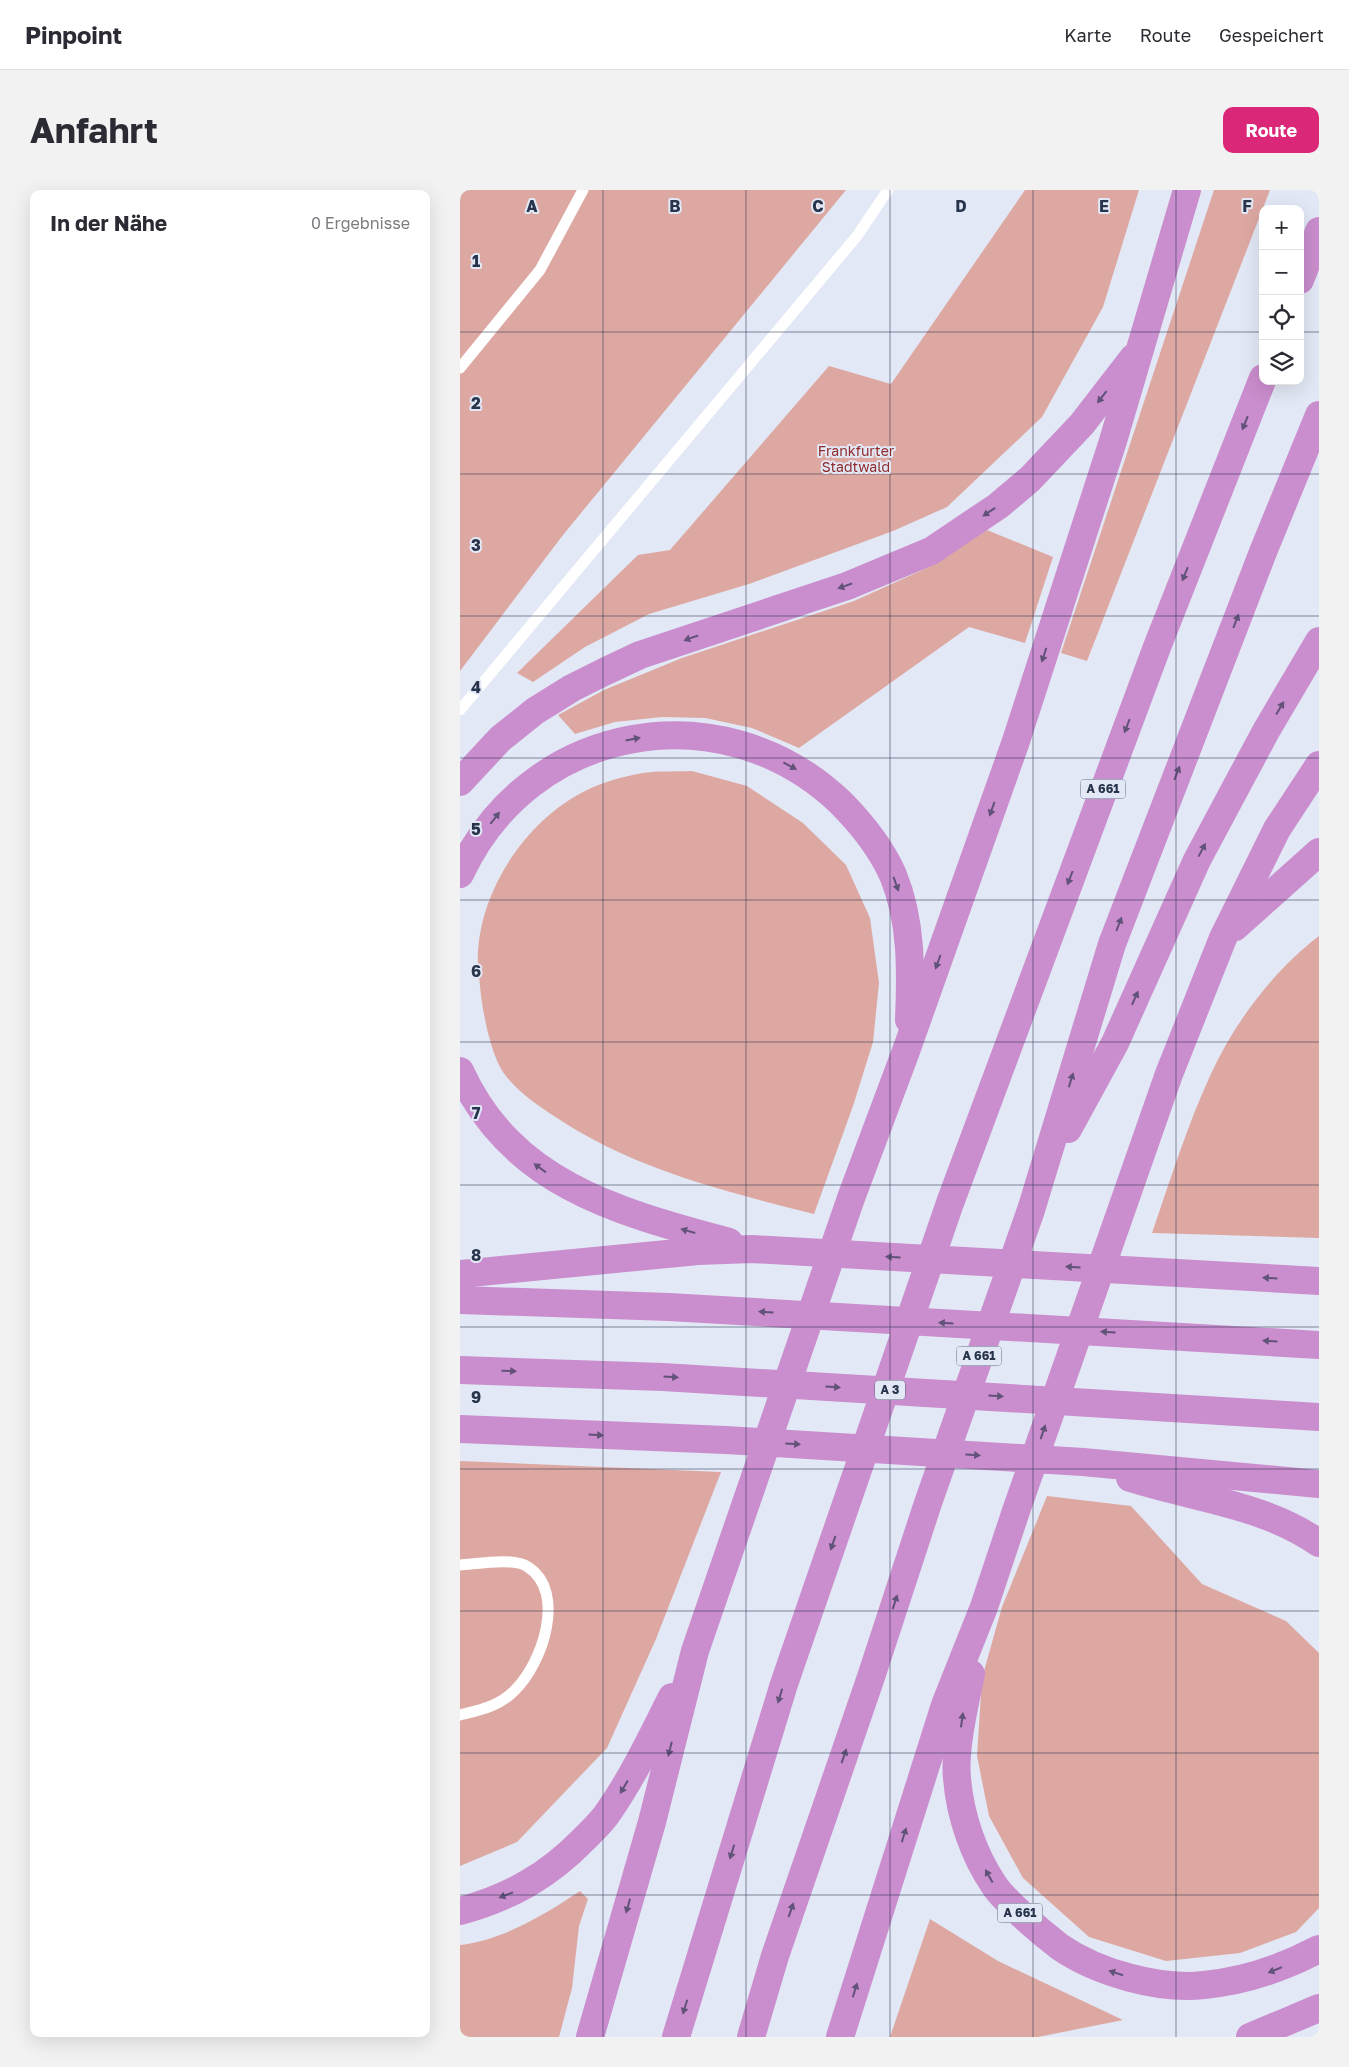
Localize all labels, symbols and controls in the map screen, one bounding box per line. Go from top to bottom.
text: Pinpoint [25,20,122,49]
text: Karte [1064,24,1112,46]
text: Route [1140,24,1191,46]
text: Gespeichert [1219,24,1324,46]
button: Route [1223,107,1319,153]
text: Anfahrt [30,109,158,151]
text: A [526,196,538,216]
text: B [669,196,681,216]
text: C [812,196,824,216]
text: D [955,196,967,216]
text: E [1099,196,1109,216]
text: F [1242,196,1252,216]
map controls [1259,205,1304,385]
button: + [1259,205,1304,250]
text: In der Nähe [50,210,167,236]
text: 0 Ergebnisse [311,213,410,233]
button: − [1259,250,1304,295]
text: 1 [472,251,480,271]
button: locate [1259,295,1304,340]
button: layers [1259,340,1304,385]
one-way arrow [1097,390,1108,403]
text: 2 [471,393,481,413]
one-way arrow [1241,416,1249,431]
park label: Frankfurter Stadtwald [818,442,895,475]
one-way arrow [982,507,996,517]
text: 3 [471,535,481,555]
one-way arrow [1181,567,1189,581]
one-way arrow [837,583,852,591]
one-way arrow [1232,613,1240,628]
one-way arrow [683,634,698,642]
one-way arrow [1040,648,1048,663]
text: 4 [471,677,481,697]
one-way arrow [1275,701,1284,714]
one-way arrow [1123,719,1131,734]
one-way arrow [626,735,642,743]
one-way arrow [783,762,797,770]
one-way arrow [1173,765,1181,780]
road number: A 661 [1080,780,1126,798]
one-way arrow [988,802,996,817]
one-way arrow [490,811,500,825]
text: 5 [471,819,481,839]
one-way arrow [1198,843,1206,858]
one-way arrow [1066,871,1074,886]
one-way arrow [893,877,900,892]
one-way arrow [1116,917,1123,932]
one-way arrow [934,955,942,970]
text: 6 [471,961,481,981]
one-way arrow [1132,991,1140,1005]
one-way arrow [1067,1072,1075,1087]
text: 7 [472,1103,481,1123]
one-way arrow [533,1163,547,1173]
one-way arrow [681,1227,696,1235]
text: 8 [471,1245,481,1265]
one-way arrow [885,1252,901,1260]
one-way arrow [1065,1262,1081,1270]
one-way arrow [1262,1273,1278,1281]
one-way arrow [758,1308,774,1316]
one-way arrow [938,1318,954,1326]
one-way arrow [1100,1327,1116,1335]
one-way arrow [1262,1337,1278,1345]
road number: A 661 [956,1346,1002,1366]
one-way arrow [501,1368,517,1376]
one-way arrow [663,1374,679,1382]
road number: A 3 [875,1380,905,1400]
one-way arrow [826,1383,842,1391]
text: 9 [471,1387,481,1407]
one-way arrow [988,1393,1004,1401]
one-way arrow [1039,1424,1047,1439]
one-way arrow [588,1431,604,1439]
one-way arrow [786,1441,802,1449]
one-way arrow [965,1452,981,1460]
one-way arrow [829,1536,837,1551]
one-way arrow [892,1594,900,1609]
one-way arrow [775,1689,783,1704]
one-way arrow [958,1712,966,1728]
one-way arrow [666,1742,674,1757]
one-way arrow [840,1748,848,1763]
one-way arrow [619,1781,628,1794]
one-way arrow [900,1828,908,1843]
one-way arrow [728,1844,736,1859]
one-way arrow [985,1869,993,1883]
one-way arrow [498,1891,513,1899]
one-way arrow [623,1899,631,1914]
one-way arrow [787,1902,795,1917]
road number: A 661 [998,1904,1042,1922]
one-way arrow [1268,1966,1282,1974]
one-way arrow [1108,1968,1123,1976]
one-way arrow [852,1983,859,1998]
one-way arrow [680,2000,688,2015]

